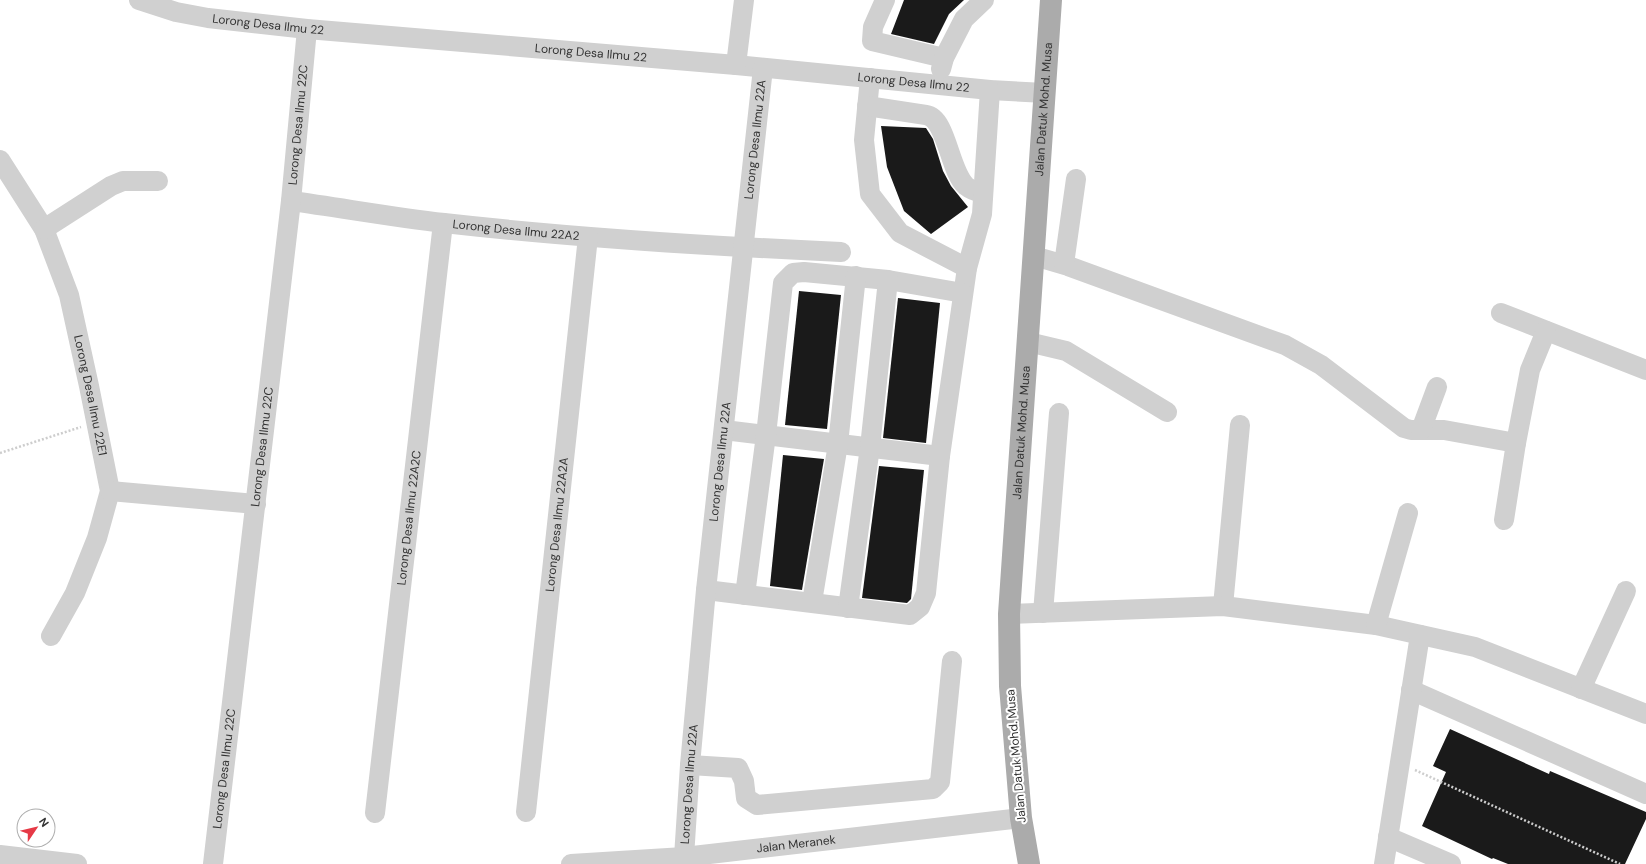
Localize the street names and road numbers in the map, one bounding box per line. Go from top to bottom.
street label: Lorong Desa Ilmu 22 [211,11,325,38]
street label: Lorong Desa Ilmu 22 [534,40,648,66]
street label: Jalan Datuk Mohd. Musa [1031,42,1056,177]
street label: Lorong Desa Ilmu 22C [285,64,312,186]
street label: Lorong Desa Ilmu 22 [857,69,970,96]
street label: Lorong Desa Ilmu 22A [741,79,770,200]
street label: Lorong Desa Ilmu 22A2 [452,216,580,244]
street label: Lorong Desa Ilmu 22E1 [70,333,111,457]
street label: Jalan Datuk Mohd. Musa [1009,365,1034,500]
street label: Lorong Desa Ilmu 22C [247,386,277,508]
street label: Lorong Desa Ilmu 22A [706,401,734,522]
street label: Lorong Desa Ilmu 22A2C [393,449,425,586]
street label: Lorong Desa Ilmu 22A2A [542,457,572,593]
street label: Jalan Datuk Mohd. Musa [1002,689,1030,823]
street label: Lorong Desa Ilmu 22C [209,707,239,830]
street label: Lorong Desa Ilmu 22A [677,723,702,845]
street label: Jalan Meranek [756,832,836,857]

